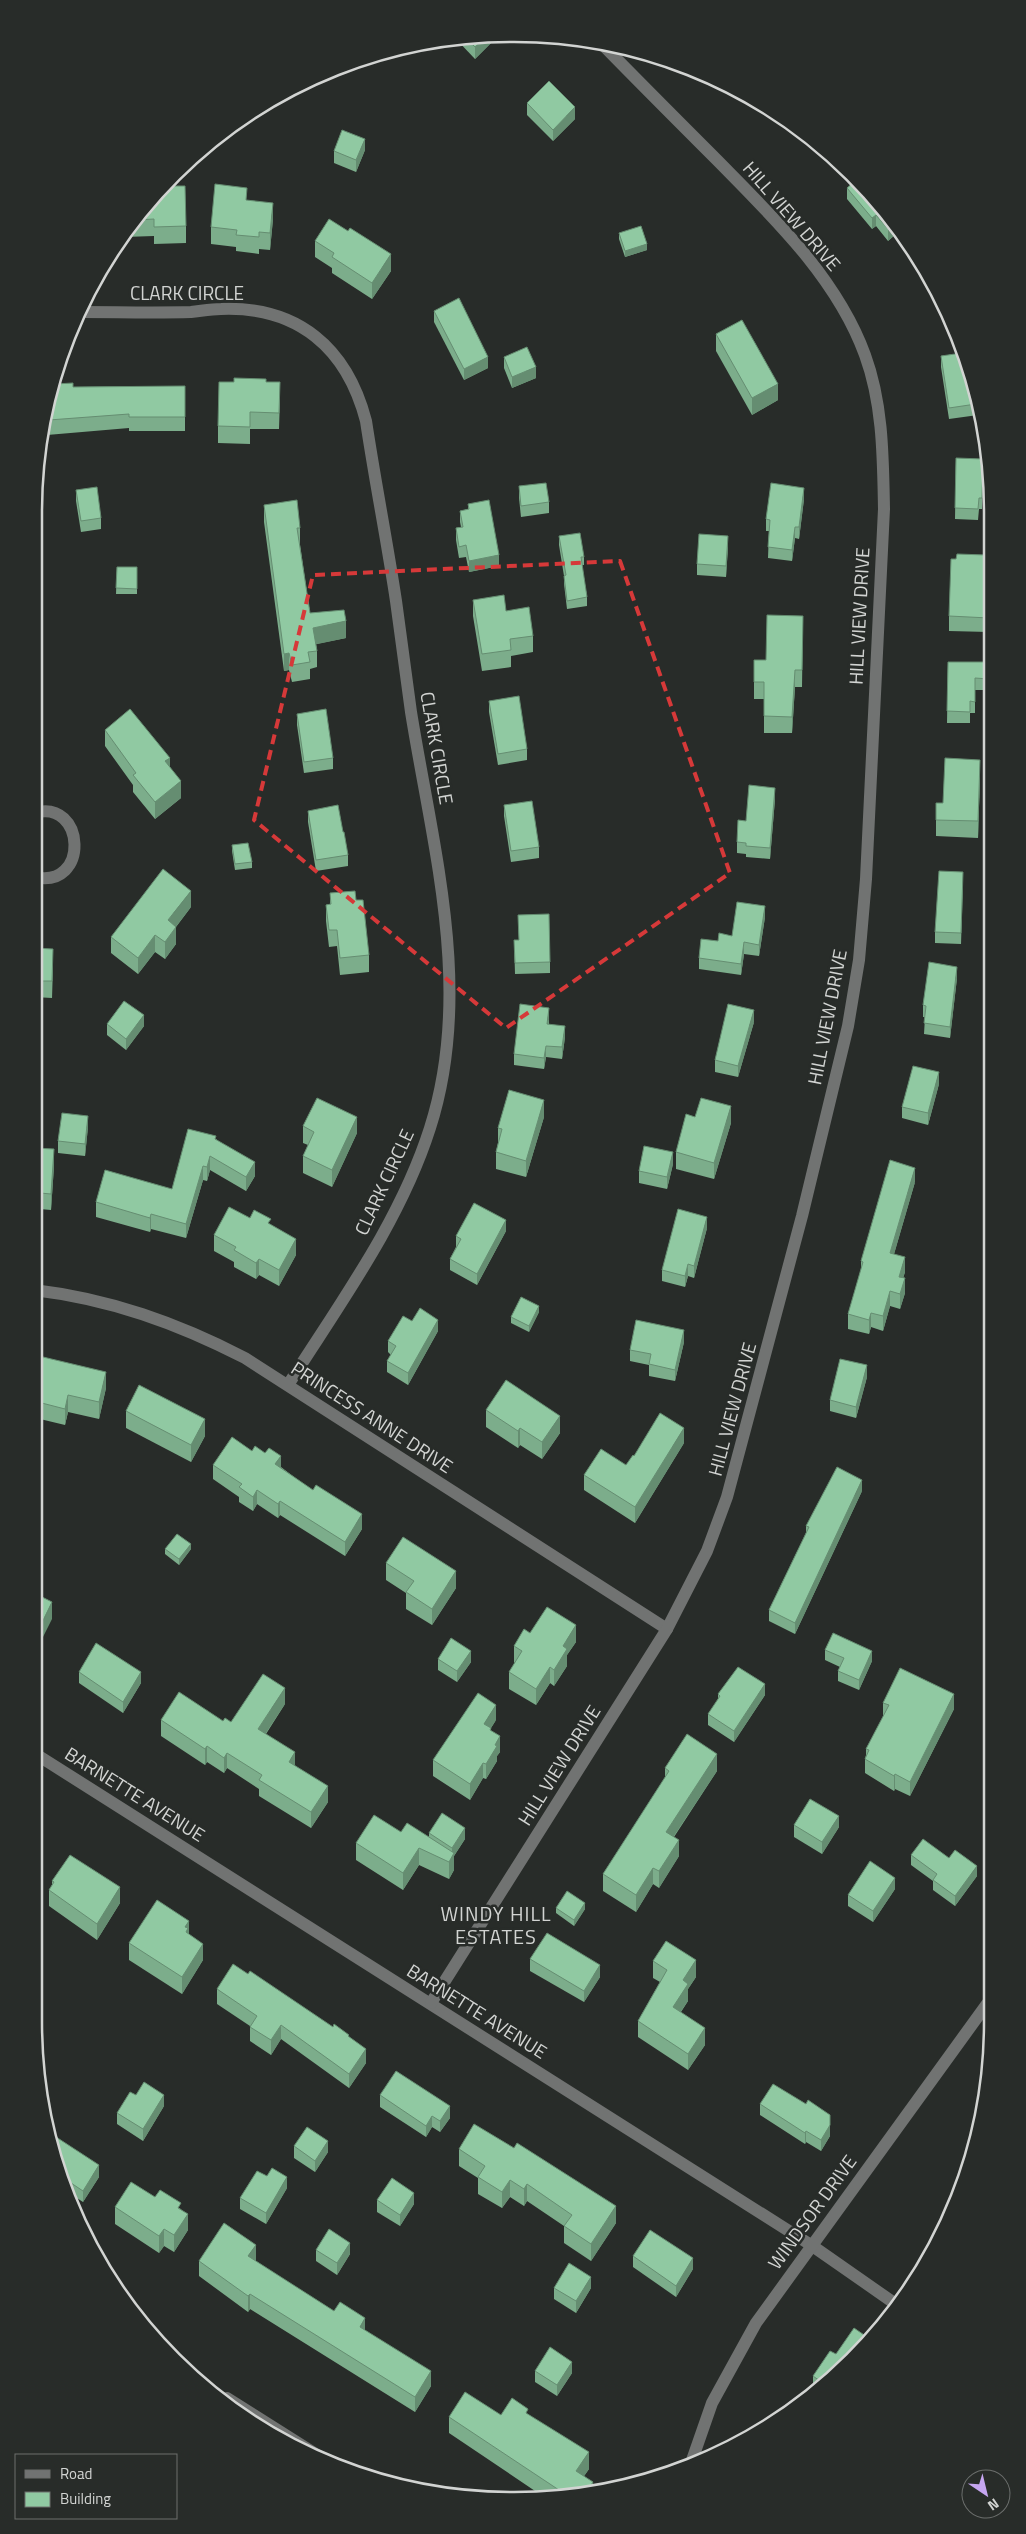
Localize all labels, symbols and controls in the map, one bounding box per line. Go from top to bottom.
street label: HILL VIEW DRIVE [736,154,848,277]
street label: CLARK CIRCLE [130,278,244,307]
street label: HILL VIEW DRIVE [840,547,877,685]
street label: CLARK CIRCLE [413,689,462,807]
street label: HILL VIEW DRIVE [799,947,854,1087]
street label: CLARK CIRCLE [346,1124,421,1240]
street label: HILL VIEW DRIVE [700,1339,763,1479]
street label: PRINCESS ANNE DRIVE [286,1353,459,1480]
street label: HILL VIEW DRIVE [510,1699,607,1831]
street label: BARNETTE AVENUE [60,1739,211,1848]
district label: WINDY HILL ESTATES [440,1898,552,1952]
street label: BARNETTE AVENUE [402,1956,553,2065]
street label: WINDSOR DRIVE [760,2148,863,2275]
legend [15,2454,178,2519]
text: Road [60,2462,92,2485]
north arrow [961,2469,1011,2519]
text: Building [60,2487,111,2510]
text: N [984,2494,1004,2516]

